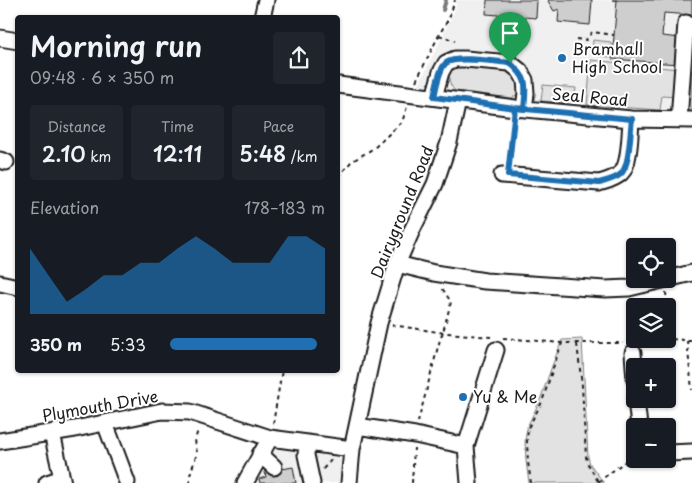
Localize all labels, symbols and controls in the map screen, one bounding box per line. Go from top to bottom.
pin [489,12,531,63]
icon: arrive [496,19,524,47]
text: Morning run [30,24,202,67]
button: share [273,32,325,84]
place label: Bramhall High School [572,36,662,78]
marker: Bramhall High School [556,52,568,64]
text: 09:48 · 6 × 350 m [30,65,174,89]
street label: Seal Road [551,81,629,111]
text: Distance [47,116,106,137]
text: Time [161,116,194,137]
text: Pace [263,116,294,137]
text: 2.10 [42,137,86,169]
text: 12:11 [153,137,202,169]
text: 5:48 [239,137,286,169]
street label: Dairyground Road [364,142,439,282]
text: km [86,146,111,167]
text: /km [286,146,318,167]
text: Elevation [30,195,99,219]
text: 178–183 m [244,195,325,219]
map controls [626,238,676,468]
button: locate [626,238,676,288]
button: layers [626,298,676,348]
text: 350 m [30,332,82,356]
text: 5:33 [110,332,146,356]
button: + [626,358,676,408]
street label: Plymouth Drive [40,383,160,427]
place label: Yu & Me [473,384,538,408]
marker: Yu & Me [457,391,469,403]
button: − [626,418,676,468]

